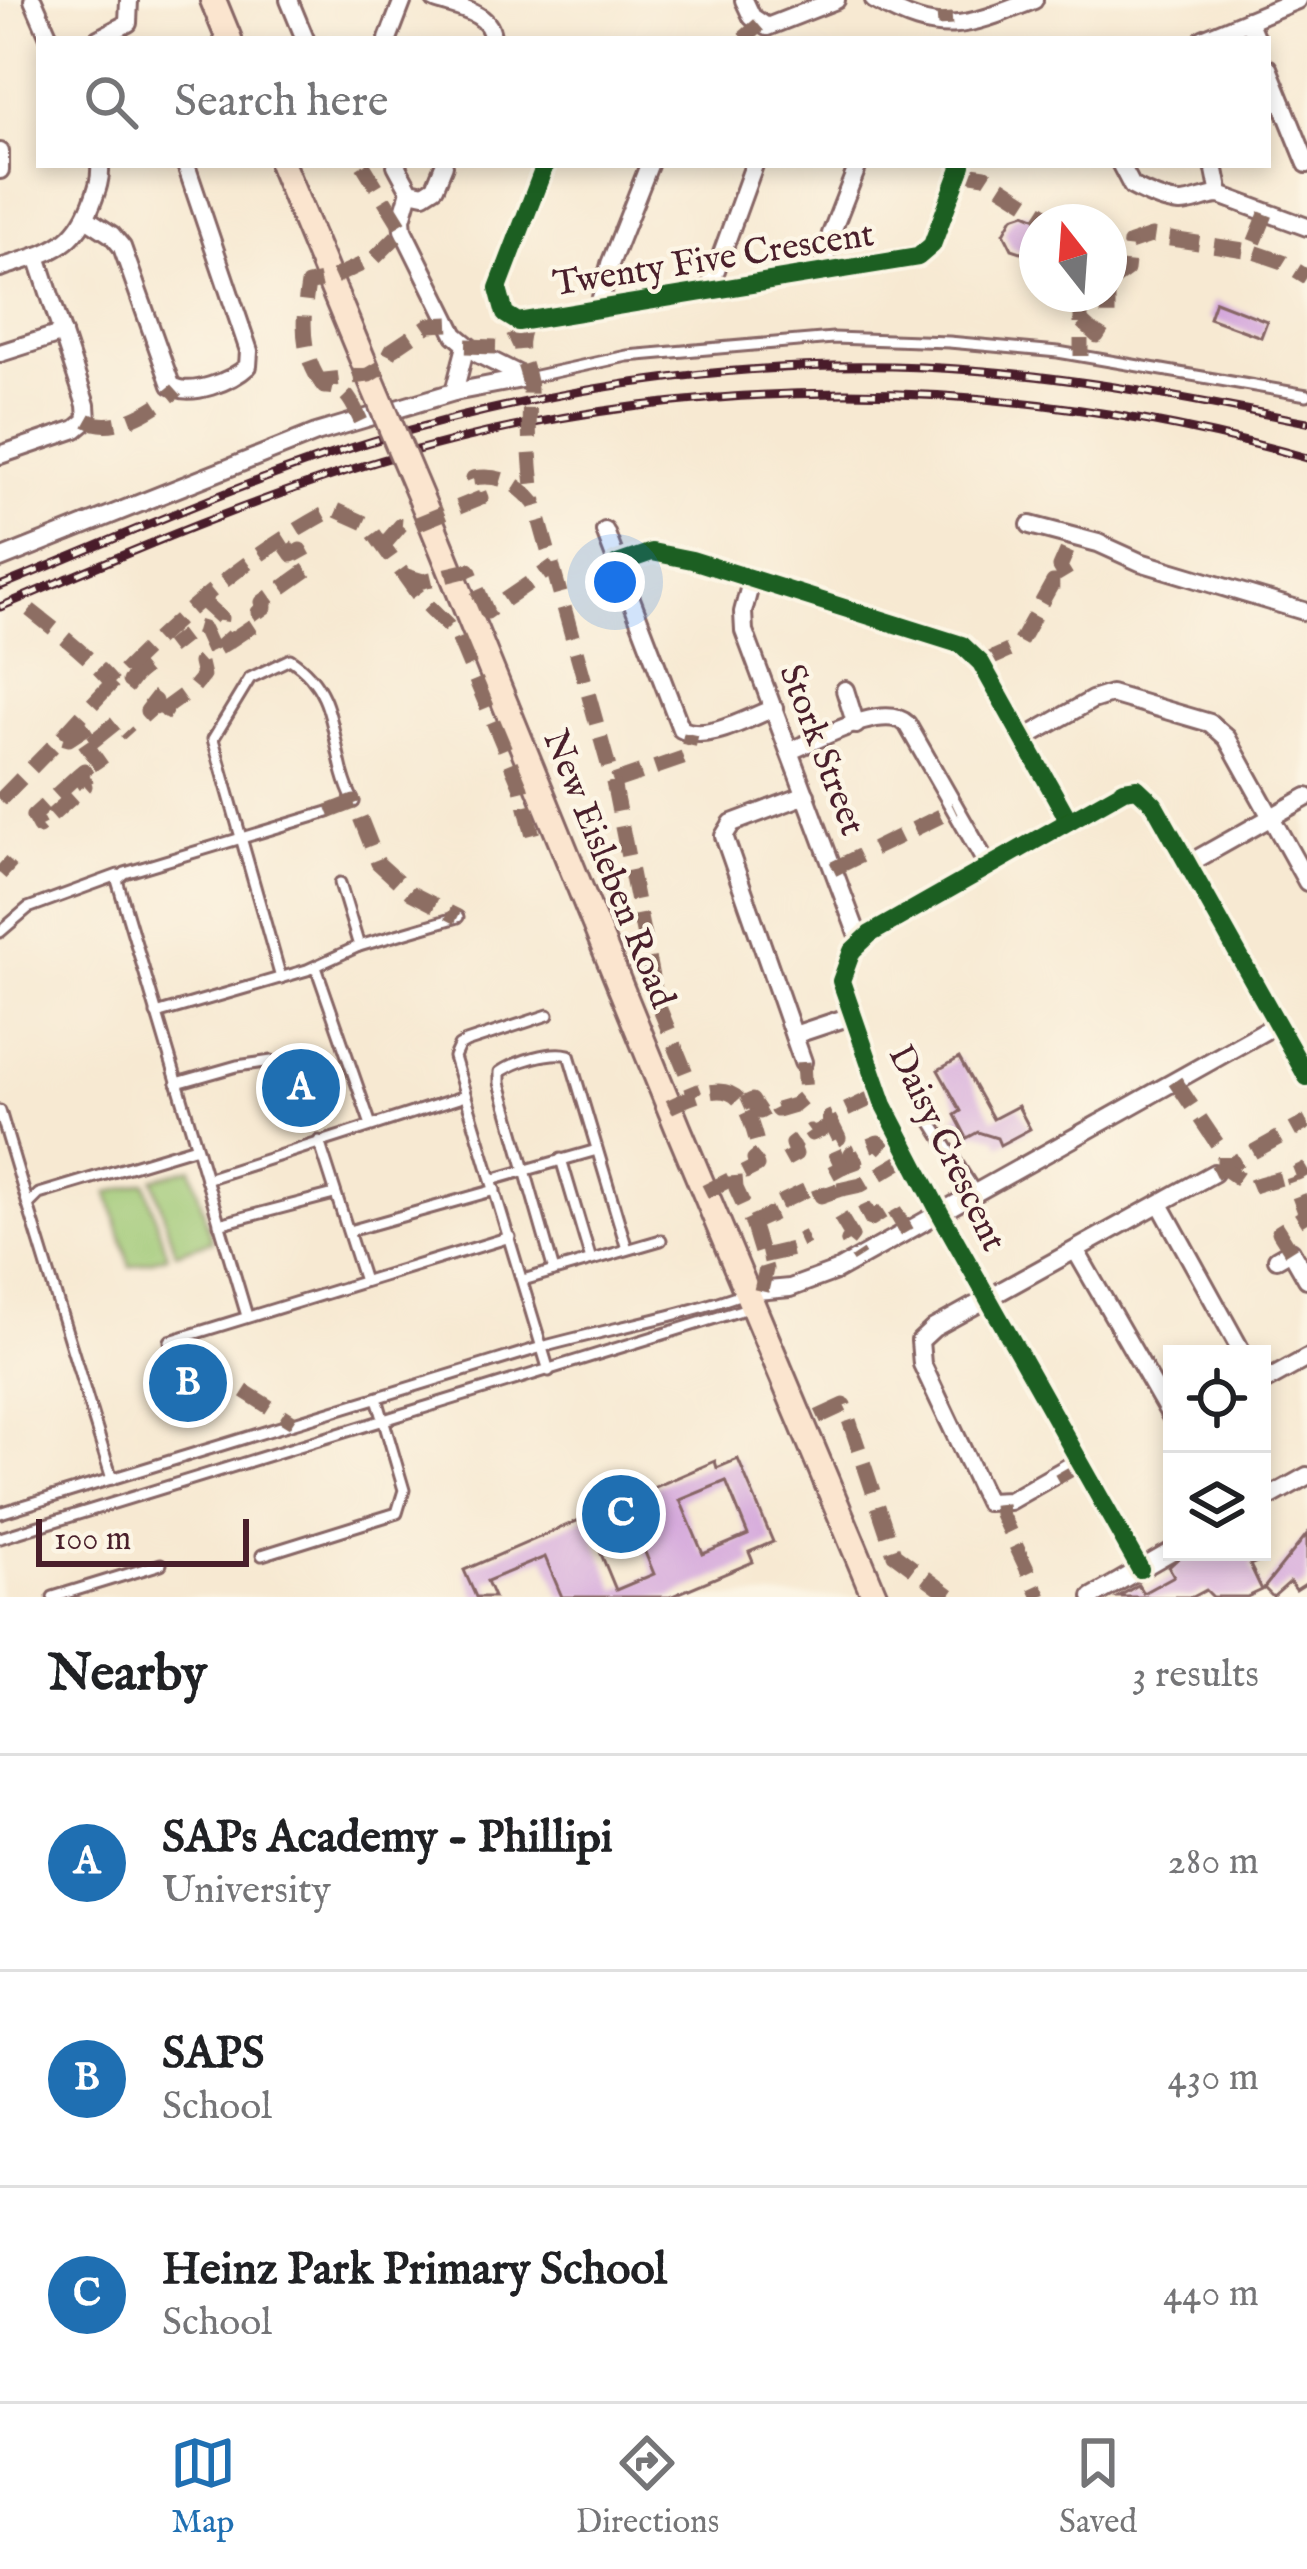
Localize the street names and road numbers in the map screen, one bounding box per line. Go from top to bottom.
street label: Twenty Five Crescent [550,212,877,308]
street label: Stork Street [768,658,875,842]
street label: New Eisleben Road [531,723,685,1016]
street label: Daisy Crescent [877,1038,1016,1259]

